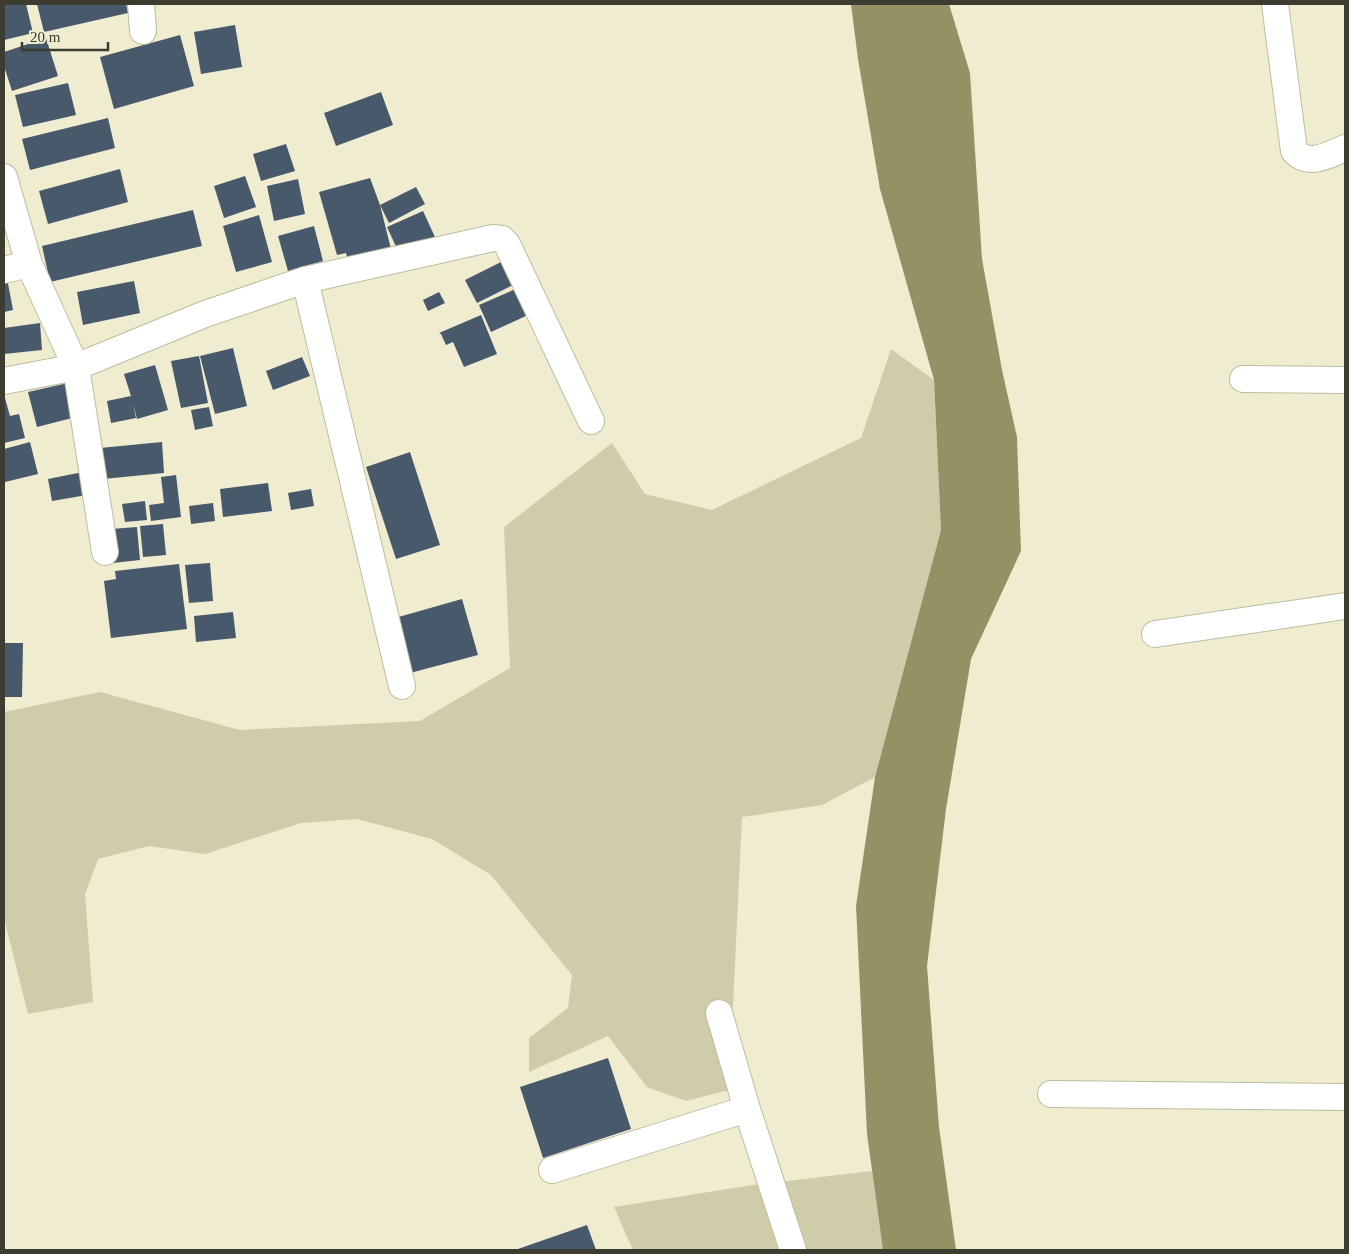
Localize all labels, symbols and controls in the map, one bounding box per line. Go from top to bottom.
scale bar [22,20,109,52]
text: 20 m [30,29,61,45]

